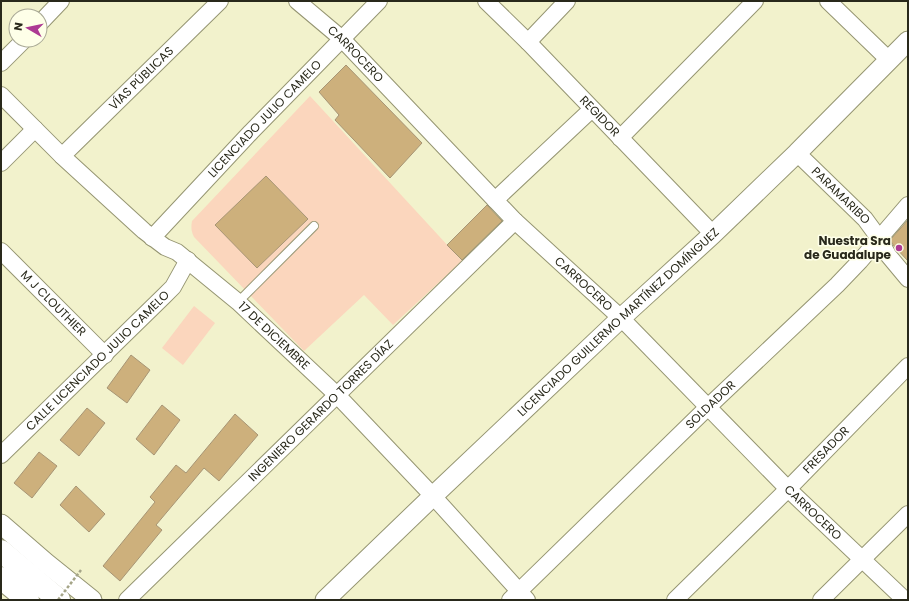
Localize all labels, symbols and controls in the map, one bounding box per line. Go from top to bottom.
north arrow [8,8,48,48]
text: N [10,21,27,32]
street label: CARROCERO [324,21,388,86]
street label: VÍAS PÚBLICAS [105,42,177,114]
street label: LICENCIADO JULIO CAMELO [204,56,325,181]
street label: REGIDOR [576,92,624,140]
street label: PARAMARIBO [808,163,874,228]
street label: LICENCIADO GUILLERMO MARTÍNEZ DOMÍNGUEZ [513,224,723,420]
place label: Nuestra Sra de Guadalupe [804,232,892,263]
marker: Nuestra Sra de Guadalupe [894,243,904,253]
street label: CARROCERO [551,252,617,315]
street label: M J CLOUTHIER [17,266,90,340]
street label: CALLE LICENCIADO JULIO CAMELO [22,286,173,434]
street label: 17 DE DICIEMBRE [235,298,314,373]
street label: INGENIERO GERARDO TORRES DÍAZ [244,335,397,485]
street label: SOLDADOR [681,376,739,432]
street label: FRESADOR [799,422,853,477]
street label: CARROCERO [781,481,846,544]

